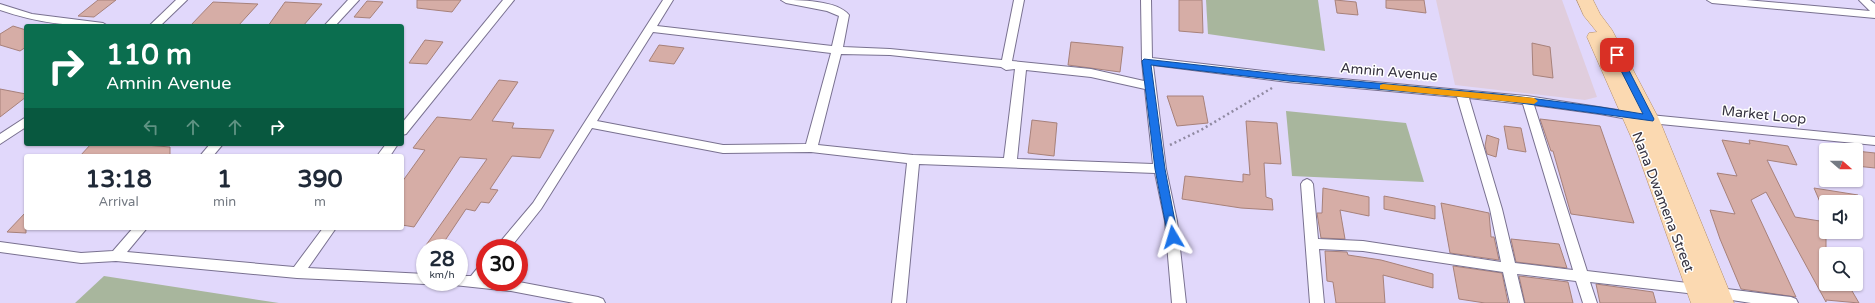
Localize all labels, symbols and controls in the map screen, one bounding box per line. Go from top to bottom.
text: 110 m [106,38,192,72]
pin [1600,38,1634,72]
icon: right [40,40,92,92]
icon: arrive [1606,44,1628,66]
street label: Amnin Avenue [1340,59,1438,85]
text: Amnin Avenue [106,72,231,94]
street label: Market Loop [1721,102,1807,128]
icon: left [140,116,162,138]
icon: ahead [182,116,204,138]
icon: ahead [224,116,246,138]
icon: right [266,116,288,138]
street label: Nana Dwamena Street [1628,129,1698,275]
north arrow [1819,143,1863,187]
map controls [1819,143,1863,291]
text: 13:18 [85,165,152,194]
text: 1 [217,165,232,194]
text: 390 [297,165,343,194]
text: Arrival [98,194,139,210]
text: min [213,194,236,210]
text: m [314,194,326,210]
button: sound [1819,195,1863,239]
position arrow [1152,216,1194,258]
speed limit sign: 30 [476,239,528,291]
button: search [1819,247,1863,291]
text: 28 [429,248,455,272]
text: km/h [429,269,455,281]

